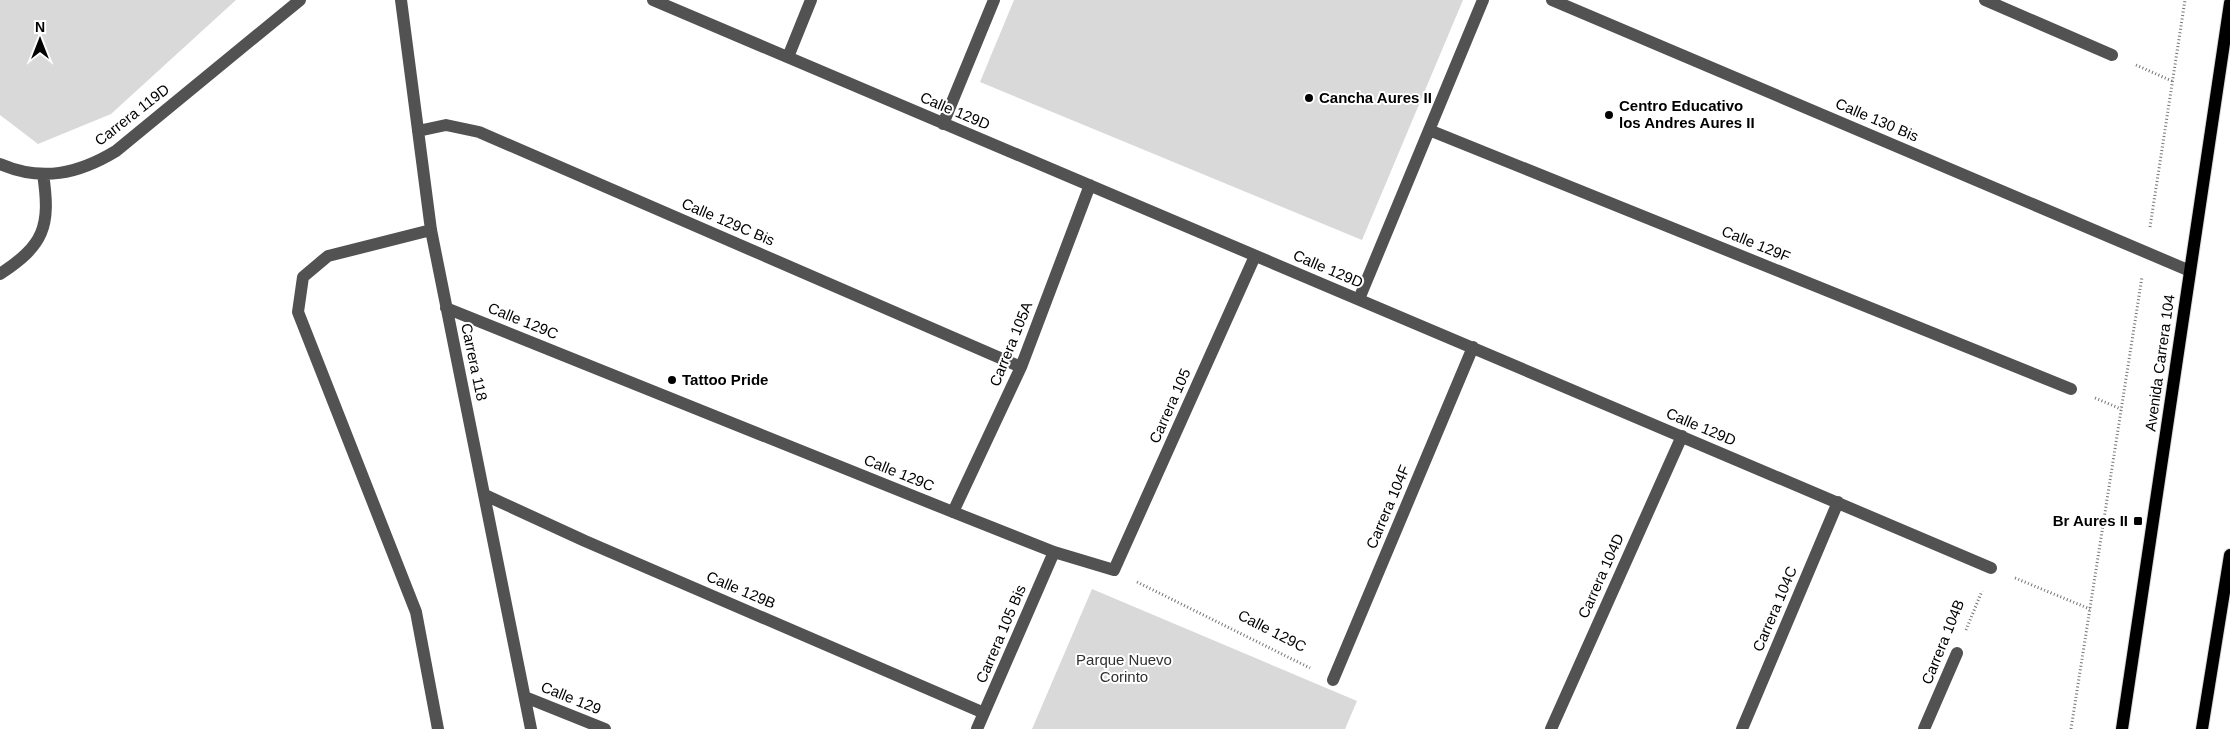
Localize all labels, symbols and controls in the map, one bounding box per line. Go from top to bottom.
north arrow [15,15,65,65]
text: N [35,19,45,35]
street label: Carrera 119D [91,80,172,149]
street label: Calle 129D [918,88,993,133]
place label: Cancha Aures II [1319,89,1432,106]
marker: Cancha Aures II [1303,92,1315,104]
street label: Calle 130 Bis [1833,94,1921,145]
place label: Centro Educativo los Andres Aures II [1619,97,1755,131]
marker: Centro Educativo los Andres Aures II [1603,109,1615,121]
street label: Calle 129C Bis [679,194,777,249]
street label: Calle 129F [1719,222,1793,265]
street label: Calle 129D [1291,246,1366,291]
street label: Avenida Carrera 104 [2141,293,2178,433]
street label: Calle 129C [486,299,561,342]
street label: Carrera 105A [986,299,1035,389]
street label: Carrera 118 [458,322,491,402]
street label: Carrera 105 [1145,366,1194,446]
place label: Tattoo Pride [682,371,768,388]
marker: Tattoo Pride [666,374,678,386]
street label: Calle 129D [1664,404,1739,449]
street label: Calle 129C [862,451,937,494]
street label: Carrera 104F [1362,462,1413,551]
place label: Br Aures II [2053,512,2128,529]
marker: Br Aures II [2132,515,2144,527]
street label: Carrera 104D [1574,531,1627,621]
street label: Carrera 104C [1749,564,1800,654]
street label: Calle 129B [704,567,778,612]
street label: Carrera 105 Bis [972,582,1029,685]
street label: Carrera 104B [1918,597,1967,687]
street label: Calle 129C [1235,606,1309,655]
park label: Parque Nuevo Corinto [1076,651,1172,685]
street label: Calle 129 [539,678,604,717]

